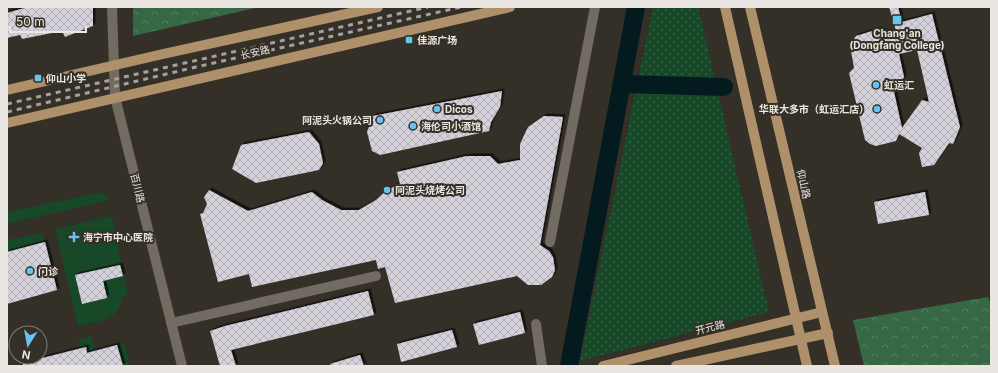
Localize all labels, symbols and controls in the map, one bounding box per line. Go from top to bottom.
scale bar [10,8,86,34]
text: 50 m [16,14,45,29]
marker: Chang'an (Dongfang College) [891,14,903,26]
place label: Chang'an (Dongfang College) [850,27,945,52]
place label: 佳源广场 [417,34,457,46]
marker: 佳源广场 [404,35,414,45]
street label: 长安路 [239,43,271,61]
place label: 仰山小学 [45,72,86,84]
marker: 仰山小学 [33,73,43,83]
place label: 虹运汇 [884,79,914,91]
marker: 虹运汇 [871,80,881,90]
place label: Dicos [445,103,473,115]
place label: 华联大多市（虹运汇店） [759,103,869,115]
marker: Dicos [432,104,442,114]
marker: 华联大多市（虹运汇店） [872,104,882,114]
place label: 阿泥头火锅公司 [302,114,372,126]
marker: 阿泥头火锅公司 [375,115,385,125]
place label: 海伦司小酒馆 [421,120,481,132]
marker: 海伦司小酒馆 [408,121,418,131]
street label: 仰山路 [795,168,813,200]
street label: 百川路 [129,172,147,204]
place label: 阿泥头烧烤公司 [395,184,465,196]
marker: 阿泥头烧烤公司 [382,185,392,195]
marker: 海宁市中心医院 [68,231,80,243]
place label: 海宁市中心医院 [83,231,153,243]
place label: 门诊 [38,265,59,277]
marker: 门诊 [25,266,35,276]
street label: 开元路 [694,318,726,336]
north arrow [8,325,48,365]
text: N [21,347,32,362]

